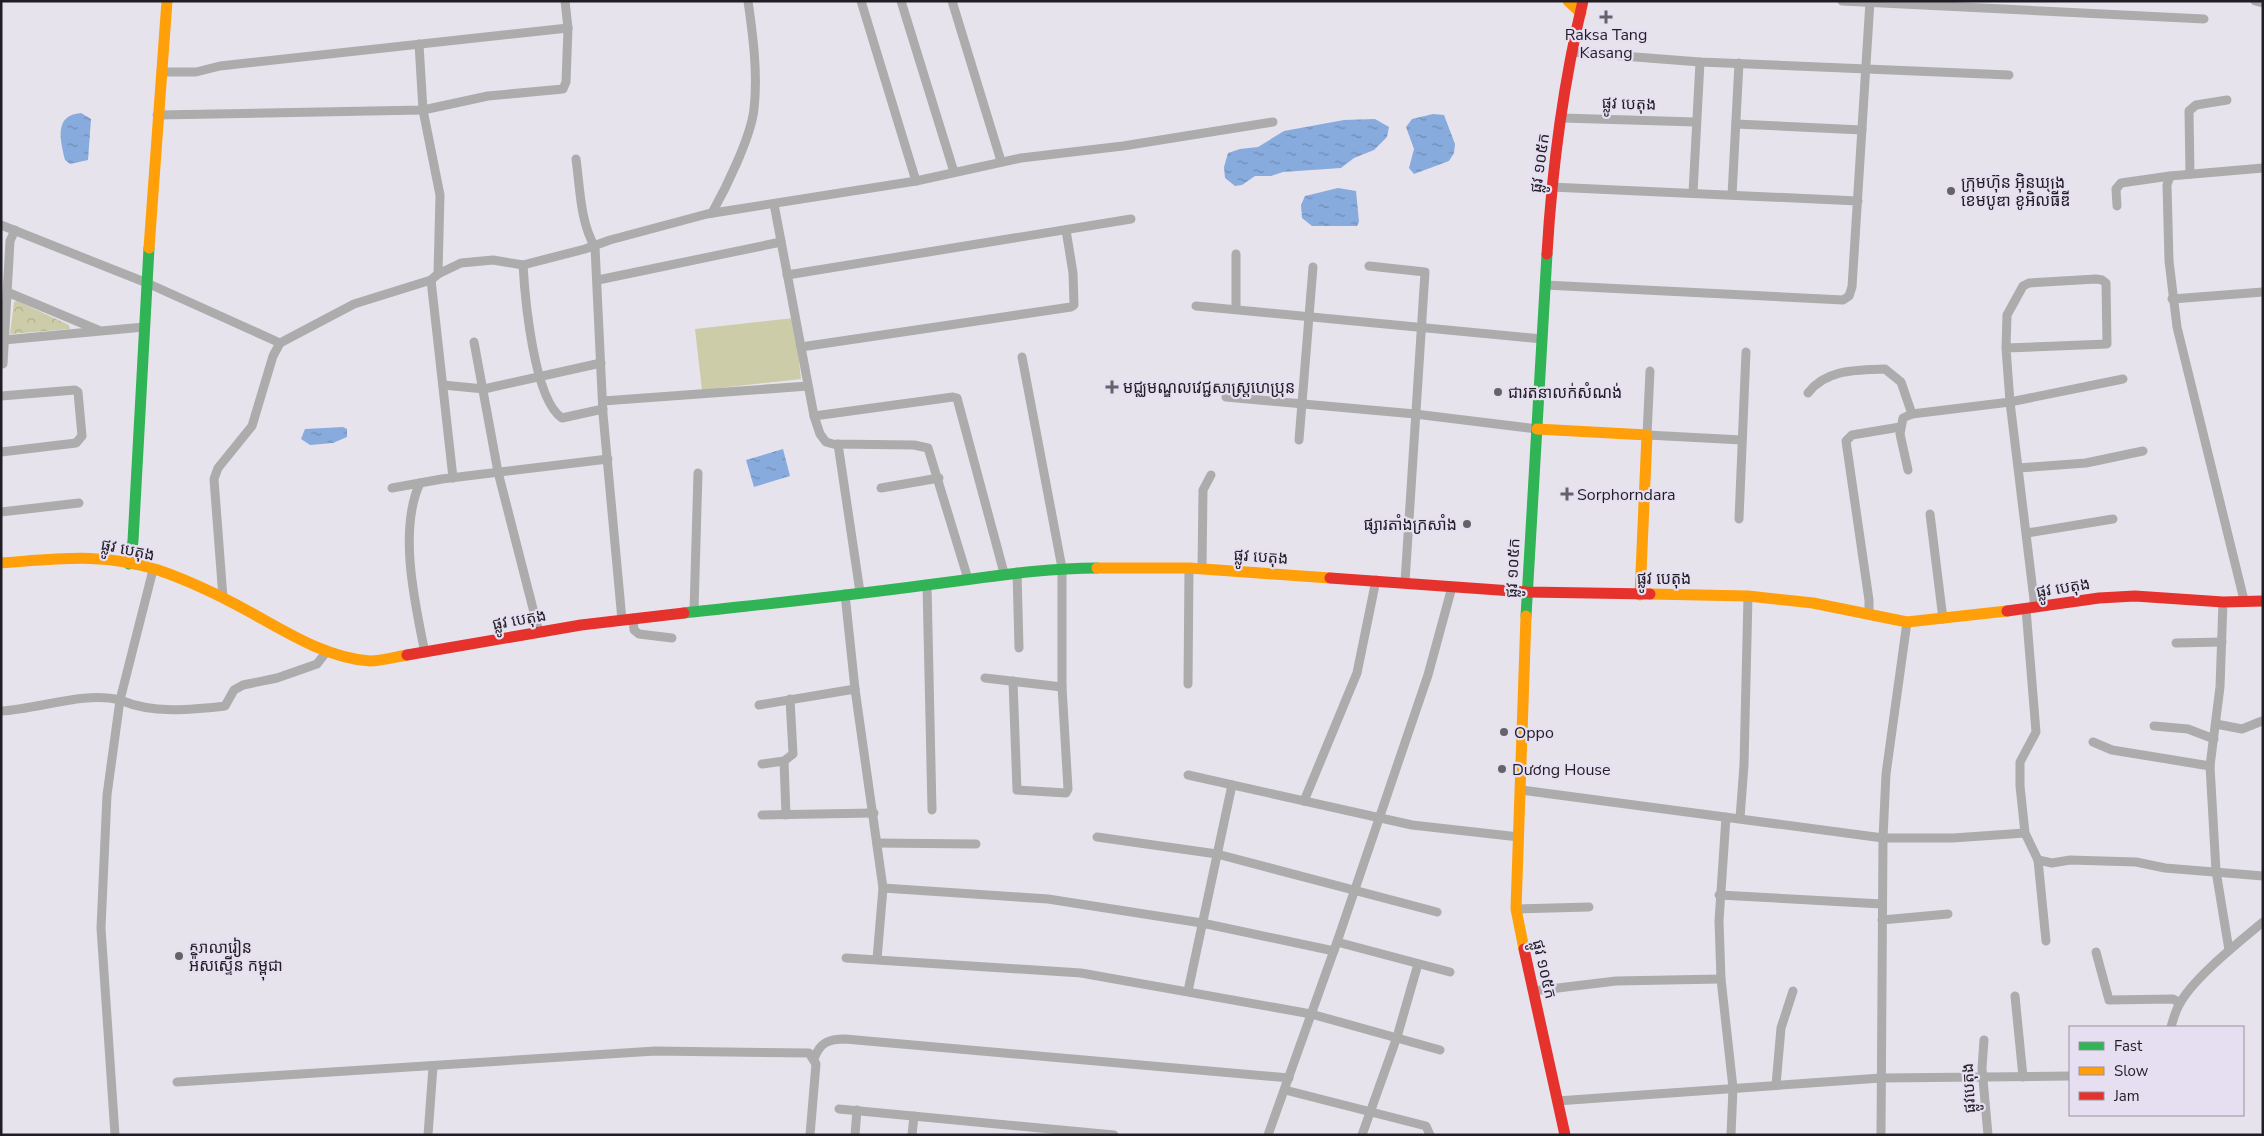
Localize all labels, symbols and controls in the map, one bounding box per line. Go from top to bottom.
marker: Raksa Tang Kasang [1600,11,1612,23]
place label: Raksa Tang Kasang [1565,24,1647,64]
street label: ផ្លូវ បេតុង [1601,92,1657,119]
street label: ផ្លូវ ១០៥ក [1525,132,1558,195]
place label: ក្រុមហ៊ុន អ៊ិនឃ្យុង ខេមបូឌា ខូអិលធីឌី [1961,172,2070,212]
marker: ក្រុមហ៊ុន អ៊ិនឃ្យុង ខេមបូឌា ខូអិលធីឌី [1945,185,1957,197]
place label: មជ្ឈមណ្ឌលវេជ្ជសាស្ត្រហេប្រុន [1123,377,1295,399]
marker: មជ្ឈមណ្ឌលវេជ្ជសាស្ត្រហេប្រុន [1105,380,1119,394]
place label: ជារតនាលក់សំណង់ [1508,382,1622,404]
marker: ជារតនាលក់សំណង់ [1492,386,1504,398]
place label: Sorphorndara [1577,484,1676,506]
marker: Sorphorndara [1561,488,1573,500]
place label: ផ្សារតាំងក្រសាំង [1364,514,1457,536]
marker: ផ្សារតាំងក្រសាំង [1461,518,1473,530]
street label: ផ្លូវ បេតុង [98,534,157,569]
street label: ផ្លូវ ១០៥ក [1500,537,1528,599]
street label: ផ្លូវ បេតុង [1233,544,1289,573]
street label: ផ្លូវ បេតុង [1637,568,1691,593]
street label: ផ្លូវ បេតុង [2034,573,2092,606]
street label: ផ្លូវ បេតុង [490,604,548,638]
place label: Oppo [1514,722,1554,744]
marker: Oppo [1498,726,1510,738]
place label: Dương House [1512,759,1611,781]
marker: Dương House [1496,763,1508,775]
place label: សាលារៀន អ៉ិសស្ទើន កម្ពុជា [189,937,283,981]
street label: ផ្លូវ ១០៥ក [1524,937,1562,1002]
marker: សាលារៀន អ៉ិសស្ទើន កម្ពុជា [173,950,185,962]
legend [2069,1026,2244,1116]
text: Fast [2114,1036,2143,1056]
text: Slow [2114,1061,2149,1081]
street label: ផ្លូវបេតុង [1957,1062,1984,1114]
text: Jam [2113,1086,2140,1106]

